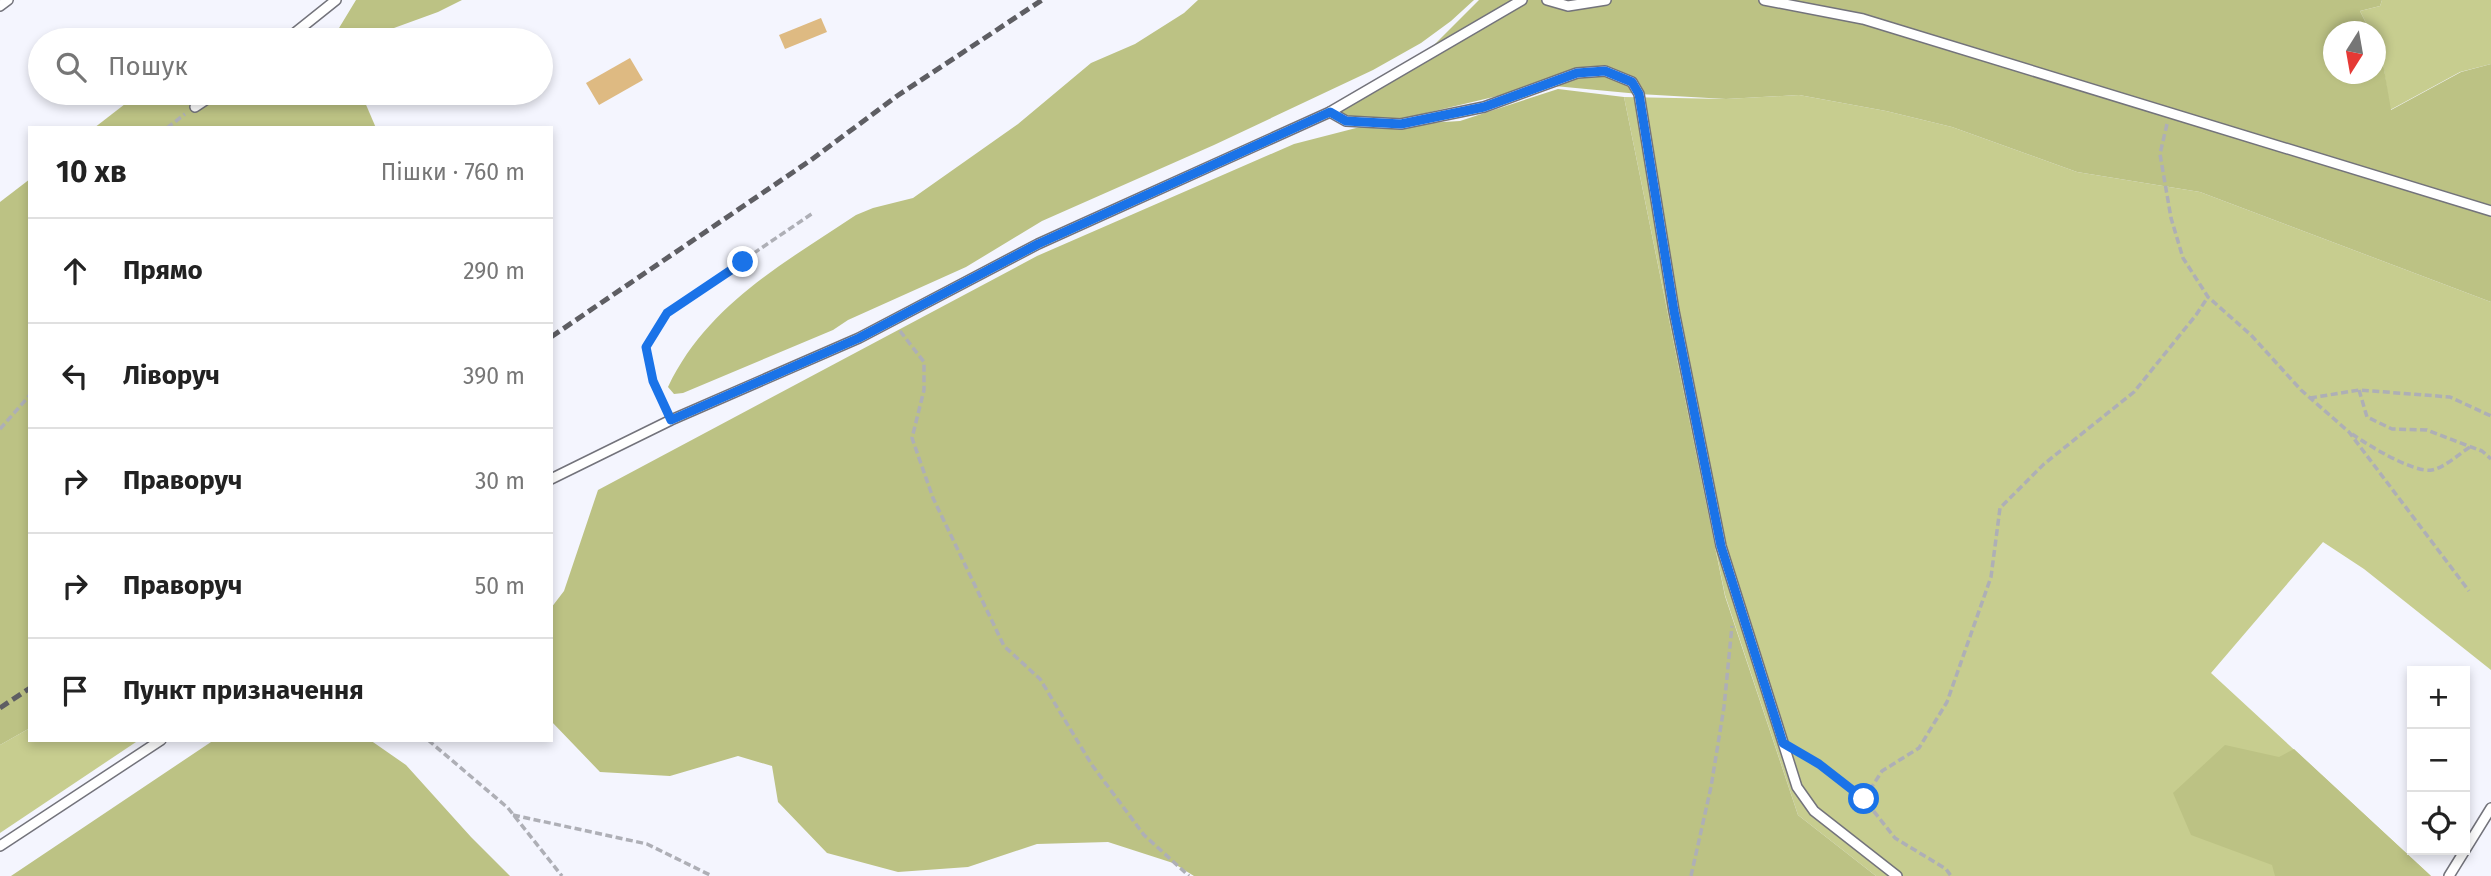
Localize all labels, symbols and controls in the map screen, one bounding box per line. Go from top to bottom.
north arrow [2323,21,2386,84]
search box [28,28,553,105]
icon: search [52,48,90,86]
text: Пошук [108,51,188,82]
text: 10 хв [56,154,127,190]
text: Пішки · 760 m [381,158,525,186]
route end [727,246,758,277]
icon: ahead [56,252,94,290]
text: Прямо [123,255,203,286]
text: 290 m [463,257,525,285]
icon: left [56,357,94,395]
text: Ліворуч [123,360,220,391]
text: 390 m [463,362,525,390]
icon: right [56,462,94,500]
text: Праворуч [123,465,242,496]
text: 30 m [475,467,525,495]
icon: right [56,567,94,605]
text: Праворуч [123,570,242,601]
text: 50 m [475,572,525,600]
map controls [2407,666,2470,855]
button: + [2407,666,2470,729]
icon: arrive [56,672,94,710]
text: Пункт призначення [123,675,364,706]
button: − [2407,729,2470,792]
route start [1848,783,1879,814]
button: locate [2407,792,2470,855]

